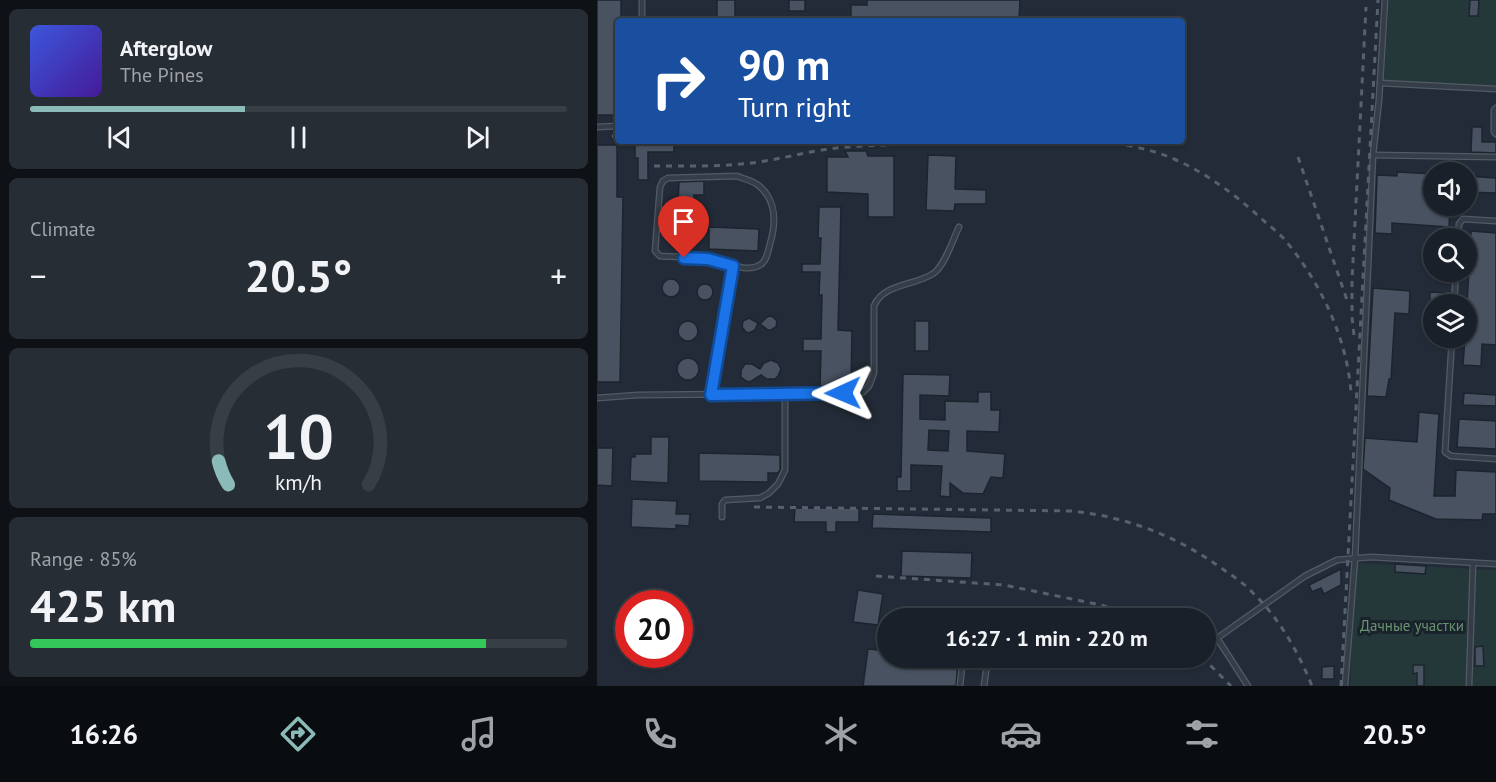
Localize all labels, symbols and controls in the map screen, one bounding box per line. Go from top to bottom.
text: Afterglow [120,34,212,62]
text: 90 m [738,37,830,92]
icon: right [639,42,717,120]
text: The Pines [120,62,204,88]
text: Turn right [738,90,851,124]
icon: previous [103,121,136,154]
icon: pause [282,121,315,154]
icon: next [461,121,494,154]
map controls [1423,162,1477,348]
button: sound [1423,162,1477,216]
pin [658,196,709,258]
icon: arrive [667,205,700,238]
text: Climate [30,216,96,242]
button: search [1423,228,1477,282]
text: 20.5° [245,246,352,304]
text: − [30,254,47,297]
text: + [550,254,567,297]
button: layers [1423,294,1477,348]
position arrow [811,361,875,425]
text: 10 [263,395,334,476]
text: km/h [275,468,322,496]
text: Range · 85% [30,546,137,572]
text: 425 km [30,576,176,634]
speed limit sign: 20 [615,590,693,668]
park label: Дачные участки [1360,616,1464,635]
text: 16:27 · 1 min · 220 m [945,624,1148,652]
icon: directions [277,713,319,755]
icon: music [458,713,500,755]
icon: phone [639,713,681,755]
icon: climate [820,713,862,755]
icon: car [1000,713,1042,755]
icon: filters [1181,713,1223,755]
text: 16:26 [69,717,138,751]
text: 20.5° [1362,717,1427,751]

